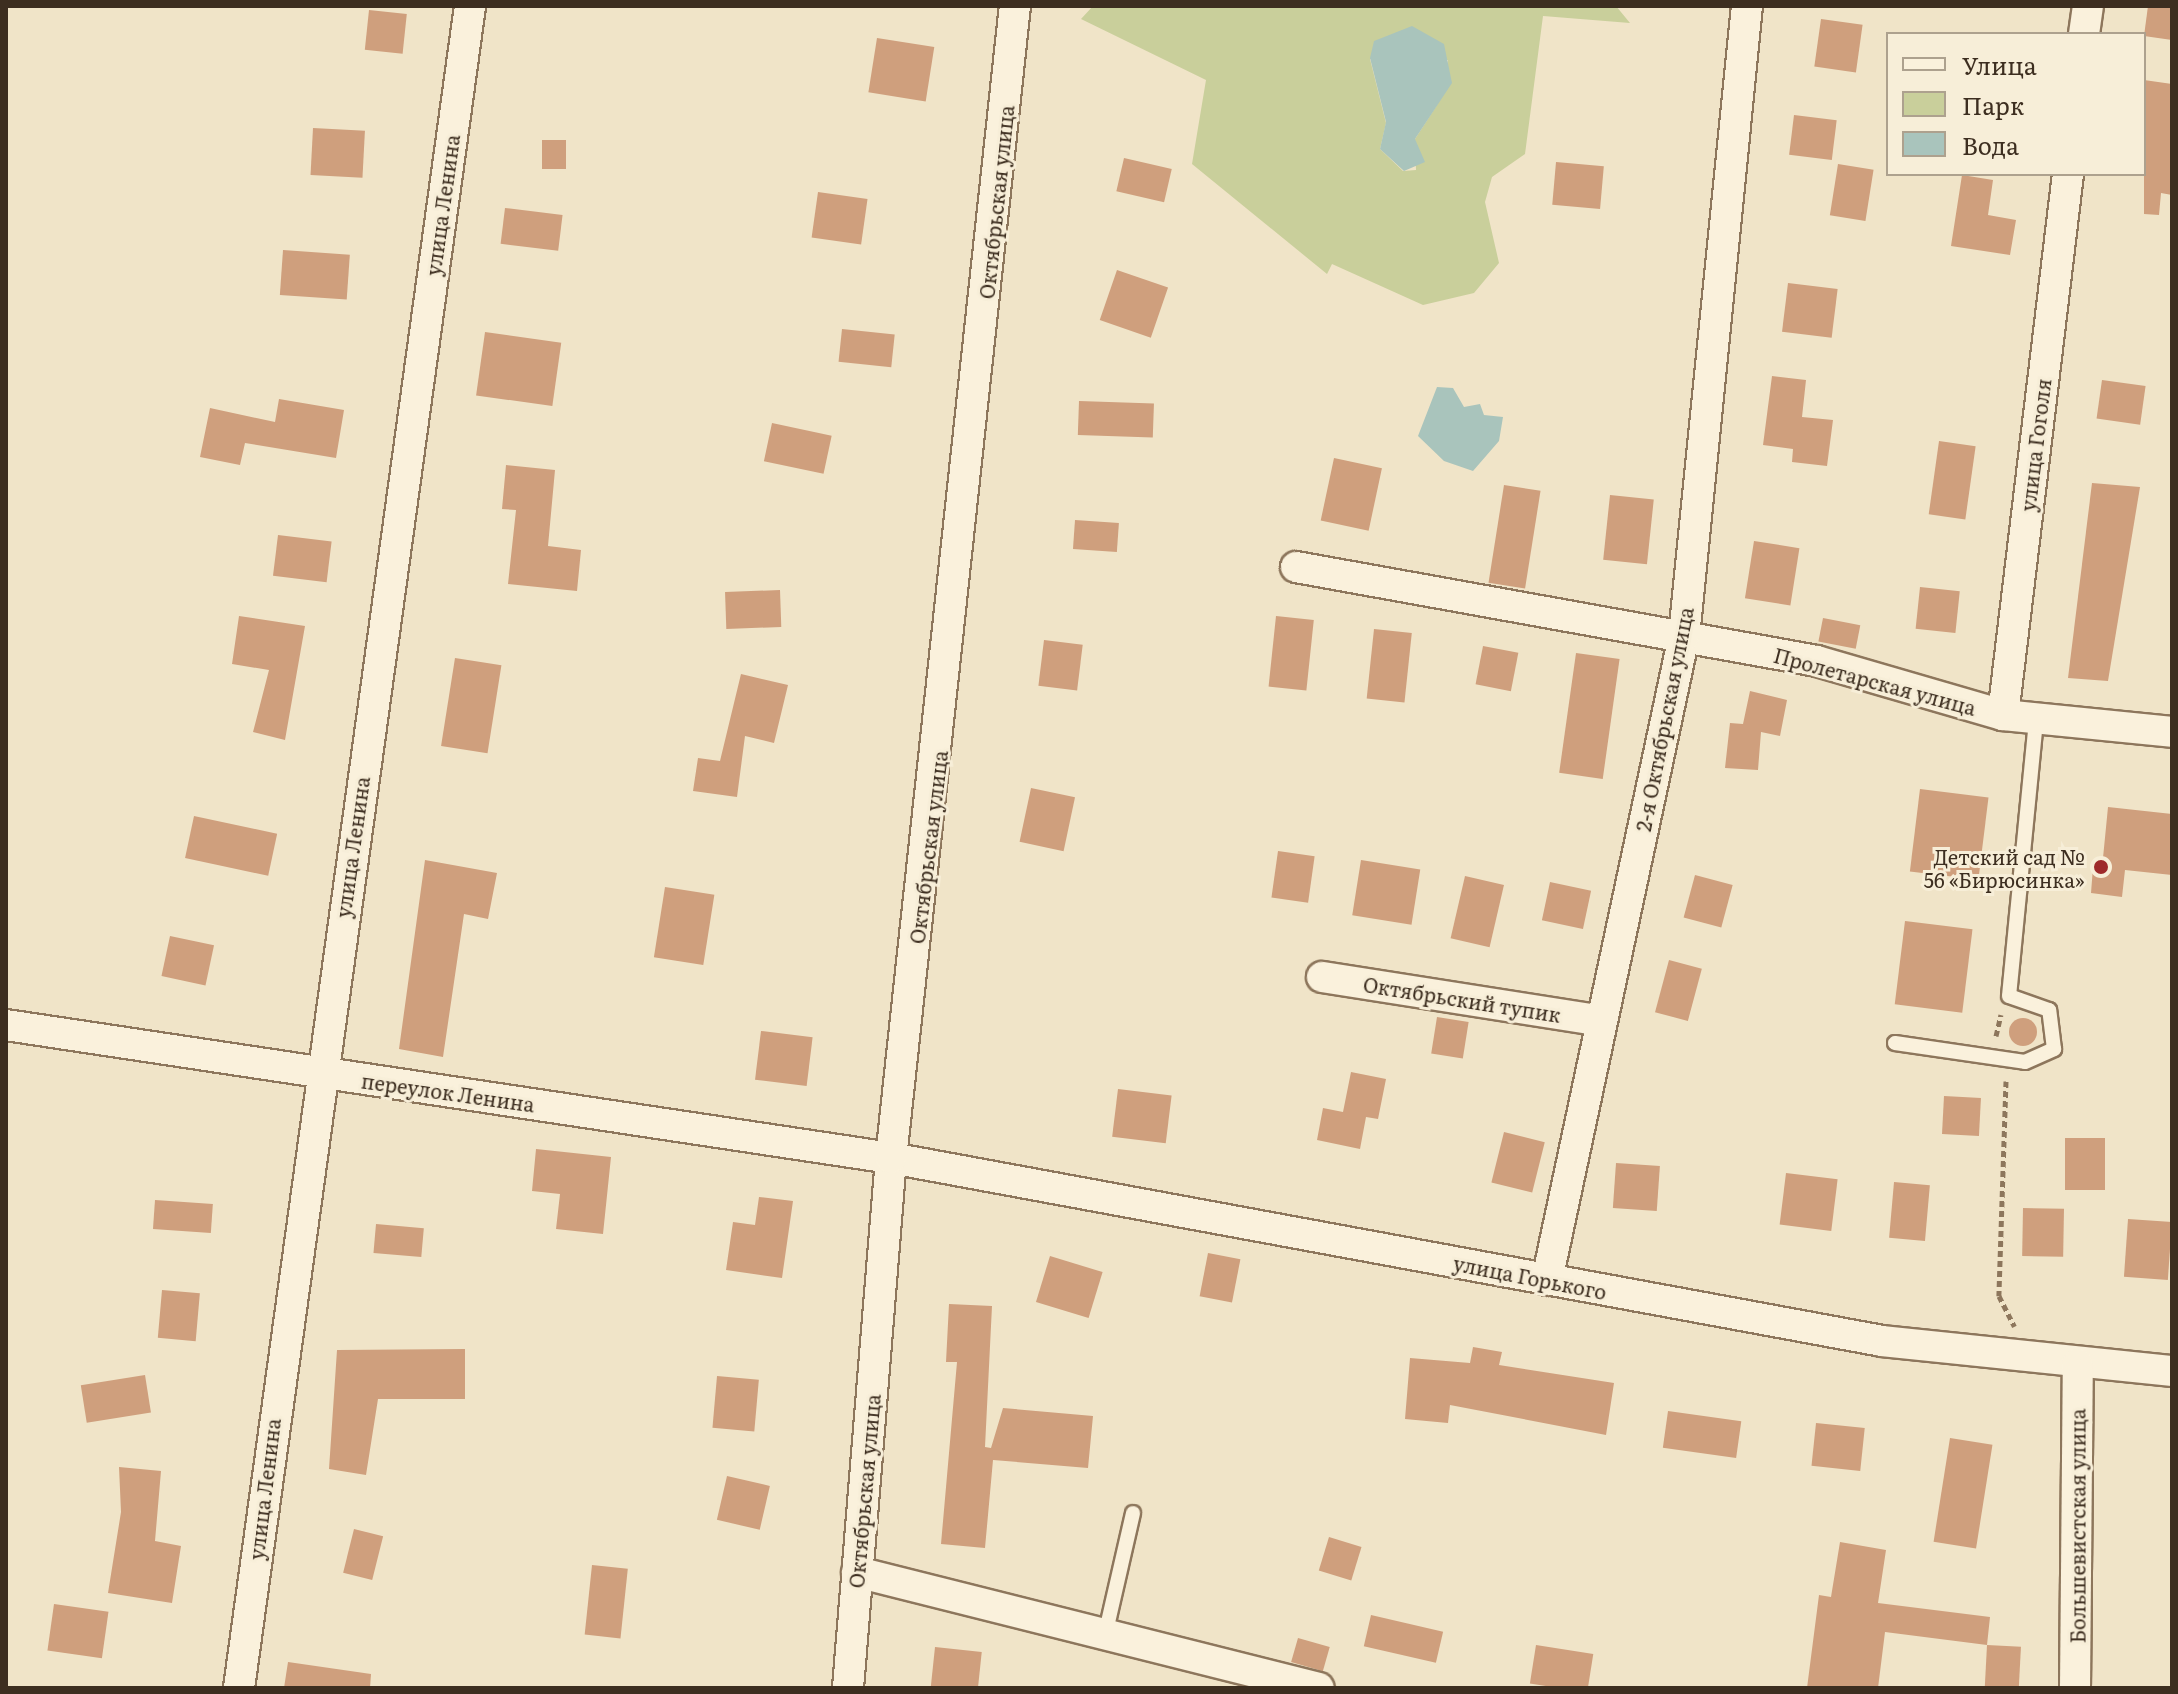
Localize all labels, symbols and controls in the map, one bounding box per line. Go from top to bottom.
legend [1886,32,2146,176]
text: Улица [1962,47,2037,82]
text: Парк [1962,87,2024,122]
street label: Октябрьская улица [974,104,1018,300]
text: Вода [1962,127,2019,162]
street label: улица Ленина [420,133,464,277]
street label: улица Гоголя [2015,377,2055,513]
street label: 2-я Октябрьская улица [1630,605,1698,833]
street label: Пролетарская улица [1771,642,1979,720]
street label: Октябрьская улица [904,749,952,945]
street label: улица Ленина [330,775,374,919]
place label: Детский сад № 56 «Бирюсинка» [1924,844,2085,891]
marker: Детский сад № 56 «Бирюсинка» [2092,858,2110,876]
street label: Октябрьский тупик [1362,972,1562,1026]
street label: переулок Ленина [360,1068,536,1116]
street label: улица Горького [1451,1250,1609,1304]
street label: Октябрьская улица [844,1393,884,1589]
street label: Большевистская улица [2065,1409,2089,1643]
street label: улица Ленина [243,1417,285,1561]

